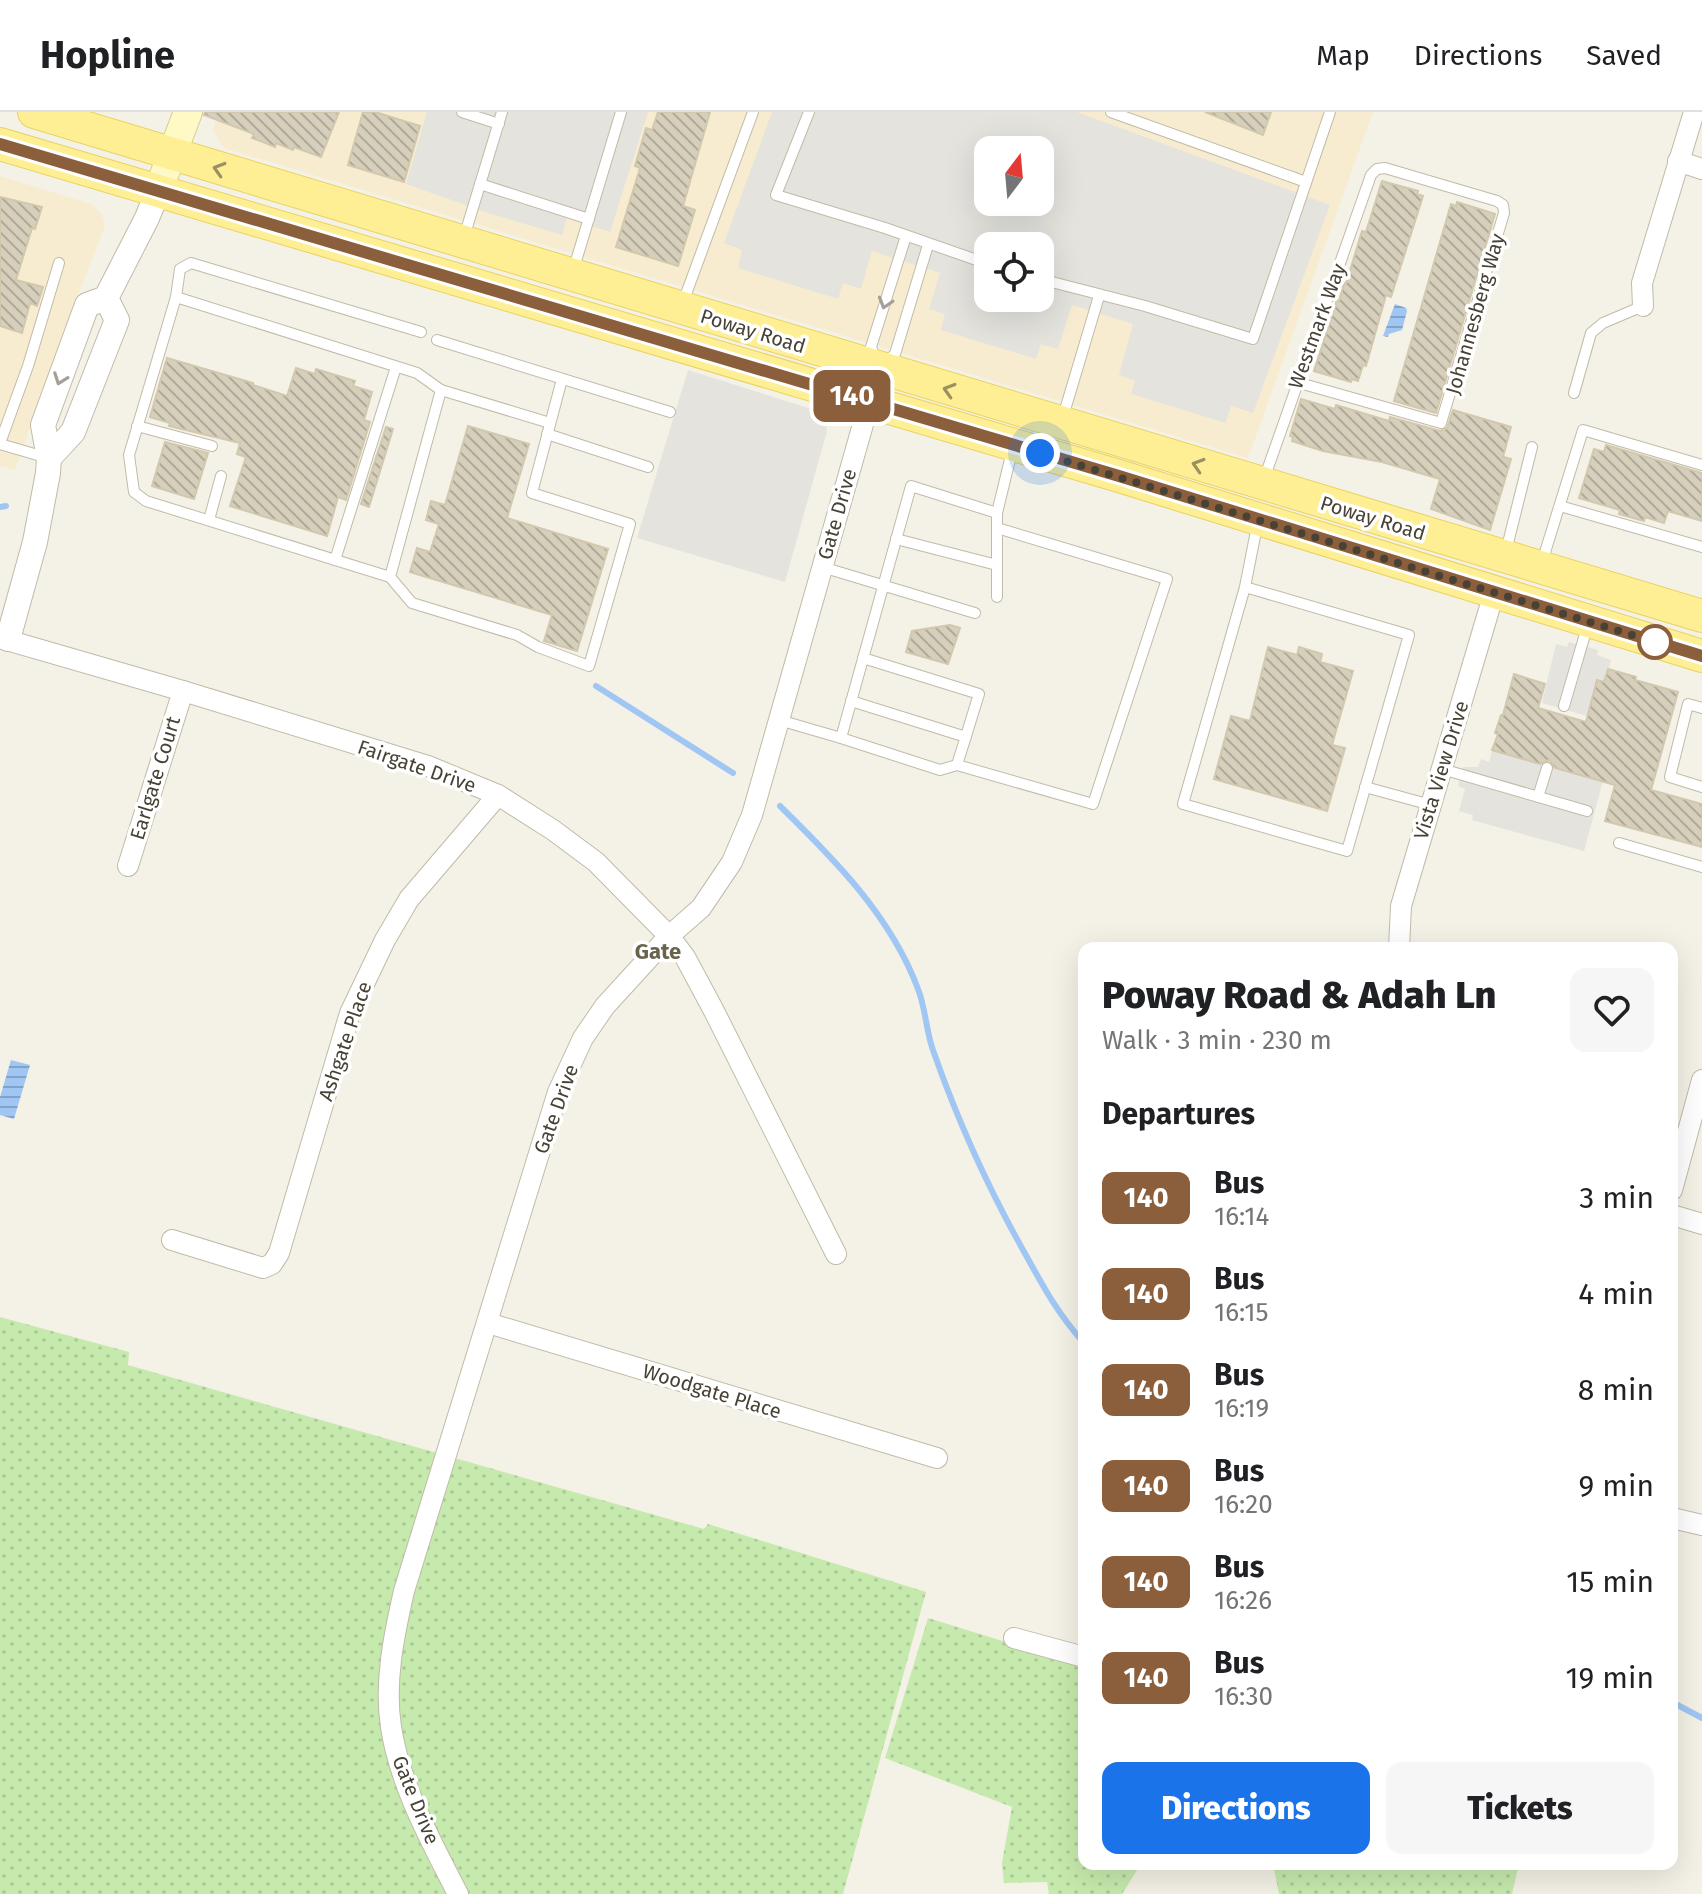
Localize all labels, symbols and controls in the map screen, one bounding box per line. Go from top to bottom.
text: Hopline [40,32,175,78]
text: Map [1316,39,1370,72]
text: Directions [1414,39,1542,72]
text: Saved [1586,39,1662,72]
north arrow [974,136,1054,216]
map controls [974,136,1054,312]
one-way arrow [213,162,226,178]
street label: Johannesberg Way [1441,231,1509,397]
button: locate [974,232,1054,312]
street label: Westmark Way [1283,260,1351,392]
one-way arrow [878,295,894,309]
street label: Poway Road [698,304,808,358]
line badge: 140 [806,370,898,422]
one-way arrow [53,371,70,385]
text: 140 [829,379,875,412]
one-way arrow [943,383,957,399]
your location [1020,433,1060,473]
one-way arrow [1192,458,1206,474]
street label: Gate Drive [813,466,861,562]
street label: Poway Road [1318,491,1428,545]
unlabelled marker [1638,625,1672,659]
street label: Vista View Drive [1409,698,1473,842]
street label: Earlgate Court [125,713,185,843]
street label: Fairgate Drive [355,735,479,797]
district label: Gate [635,938,681,965]
button: heart [1570,968,1654,1052]
text: Poway Road & Adah Ln [1102,972,1496,1018]
street label: Ashgate Place [313,978,377,1104]
text: Walk · 3 min · 230 m [1102,1025,1332,1056]
street label: Gate Drive [529,1061,583,1157]
text: Departures [1102,1096,1255,1132]
text: Bus [1214,1165,1264,1201]
text: 3 min [1579,1180,1654,1216]
text: 140 [1123,1181,1169,1214]
text: 16:14 [1214,1201,1269,1232]
text: Bus [1214,1261,1264,1297]
text: 4 min [1578,1276,1654,1312]
text: 140 [1123,1277,1169,1310]
text: 16:15 [1214,1297,1269,1328]
text: Bus [1214,1357,1264,1393]
street label: Woodgate Place [640,1359,784,1423]
text: 8 min [1578,1372,1654,1408]
text: 140 [1123,1373,1169,1406]
text: 16:19 [1214,1393,1269,1424]
text: Bus [1214,1453,1264,1489]
text: 9 min [1579,1468,1654,1504]
text: 140 [1123,1469,1169,1502]
text: 16:20 [1214,1489,1273,1520]
text: Bus [1214,1549,1264,1585]
text: 15 min [1566,1564,1654,1600]
text: 140 [1123,1565,1169,1598]
text: 16:26 [1214,1585,1272,1616]
text: Bus [1214,1645,1264,1681]
text: 19 min [1566,1660,1654,1696]
text: 140 [1123,1661,1169,1694]
text: 16:30 [1214,1681,1273,1712]
street label: Gate Drive [387,1752,445,1848]
button: Directions [1102,1762,1370,1854]
button: Tickets [1386,1762,1654,1854]

